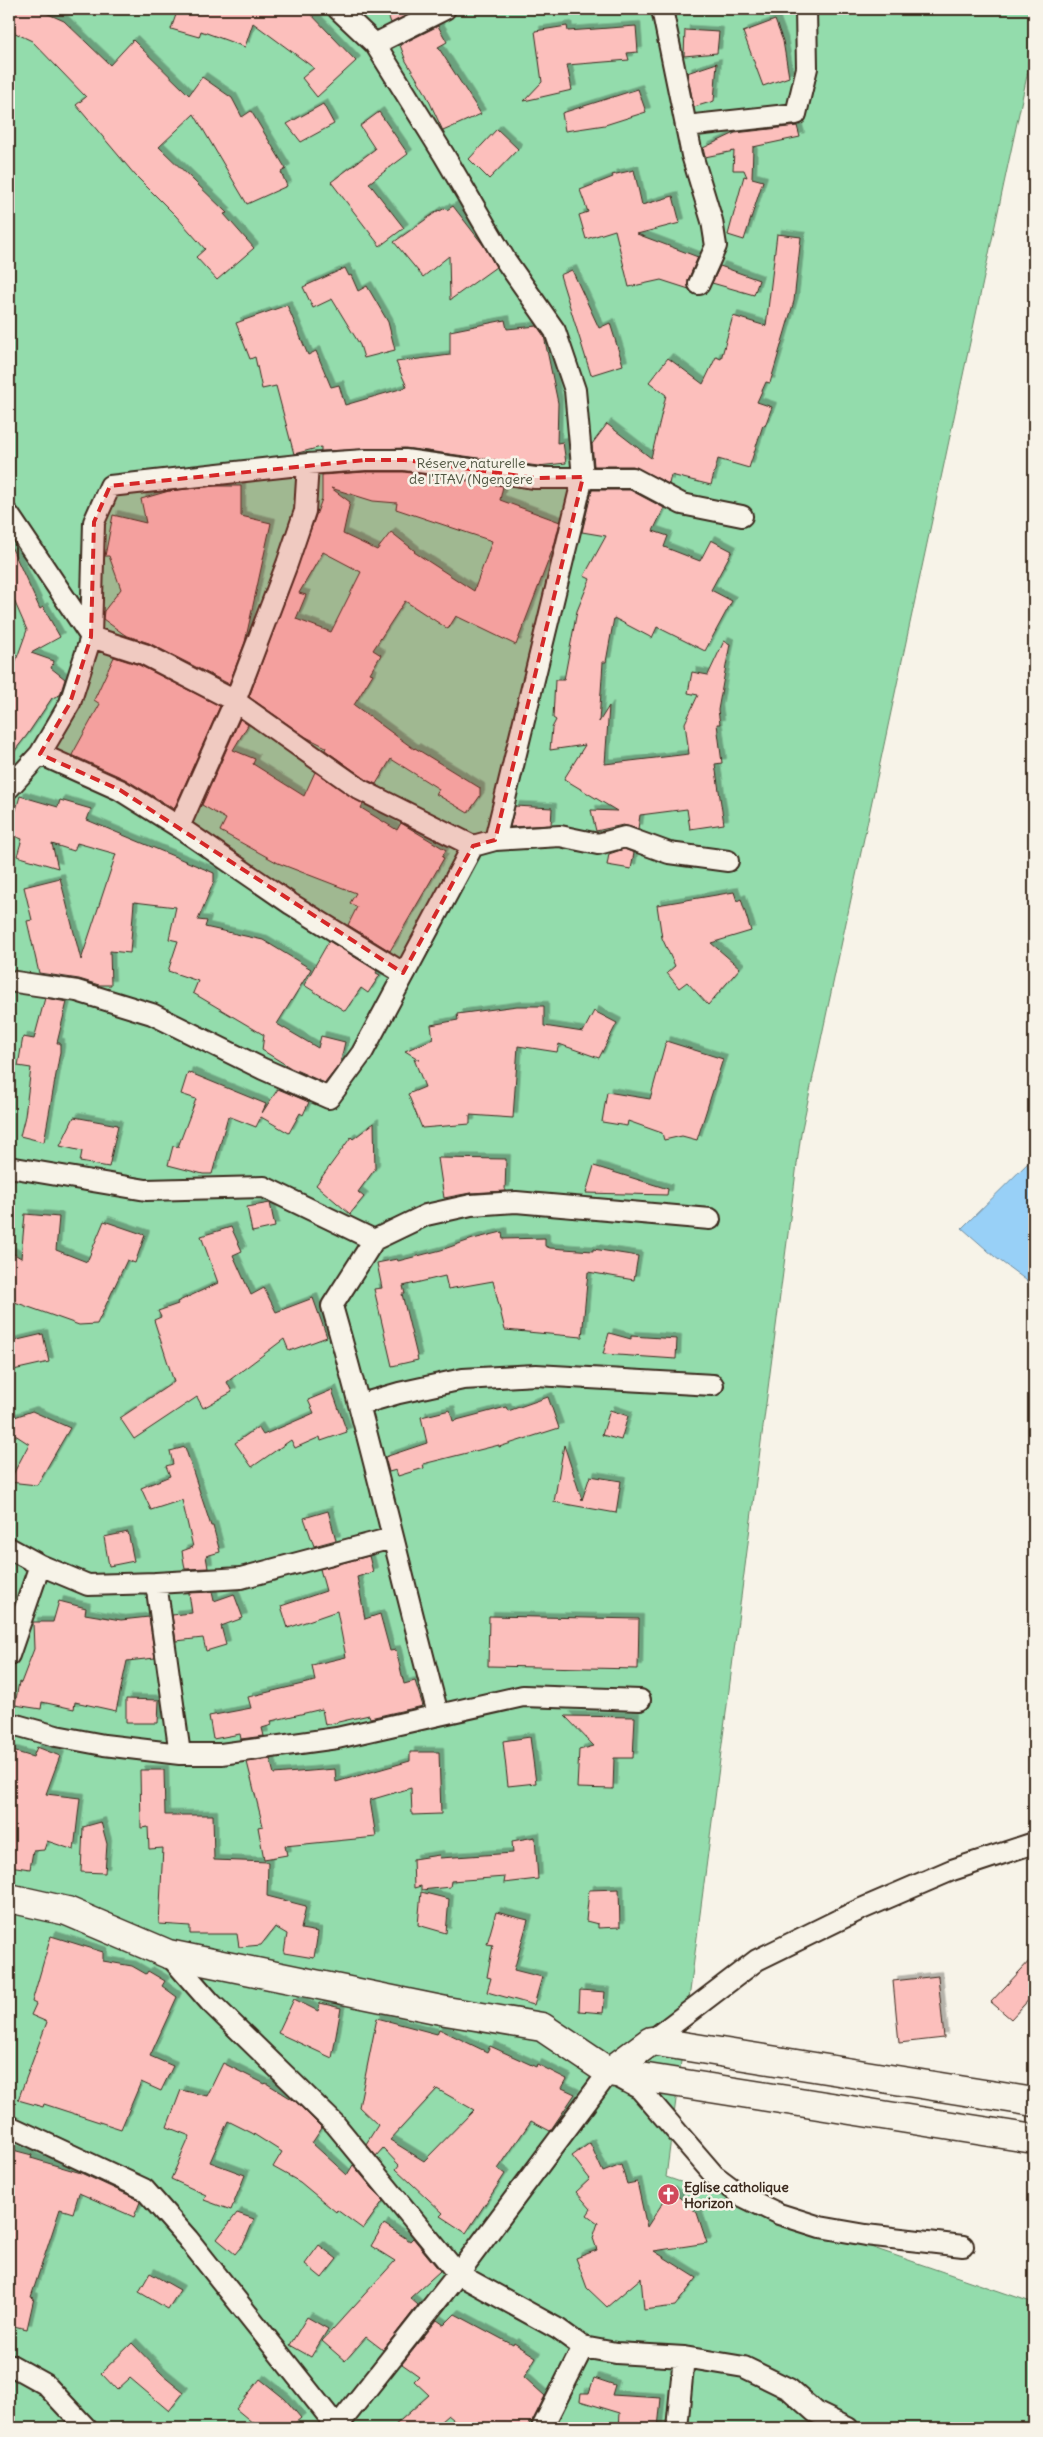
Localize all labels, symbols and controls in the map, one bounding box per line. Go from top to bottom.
park label: Réserve naturelle de l'ITAV (Ngengere [409,454,533,488]
place label: Eglise catholique Horizon [684,2178,789,2212]
church icon: Eglise catholique Horizon [656,2183,680,2207]

